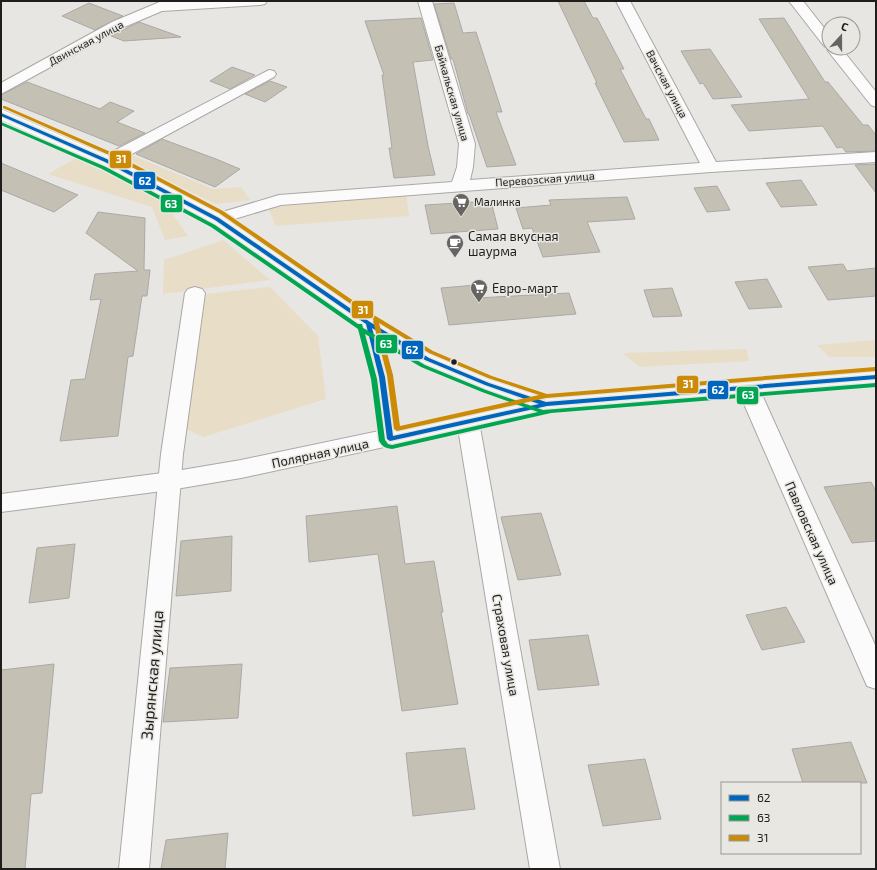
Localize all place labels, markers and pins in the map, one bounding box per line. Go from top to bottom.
supermarket icon: Малинка [451,192,471,217]
place label: Малинка [474,195,521,208]
place label: Самая вкусная шаурма [468,228,559,259]
cafe icon: Самая вкусная шаурма [445,233,465,258]
supermarket icon: Евро-март [469,278,489,303]
place label: Евро-март [492,280,559,296]
unlabelled marker [449,357,459,367]

